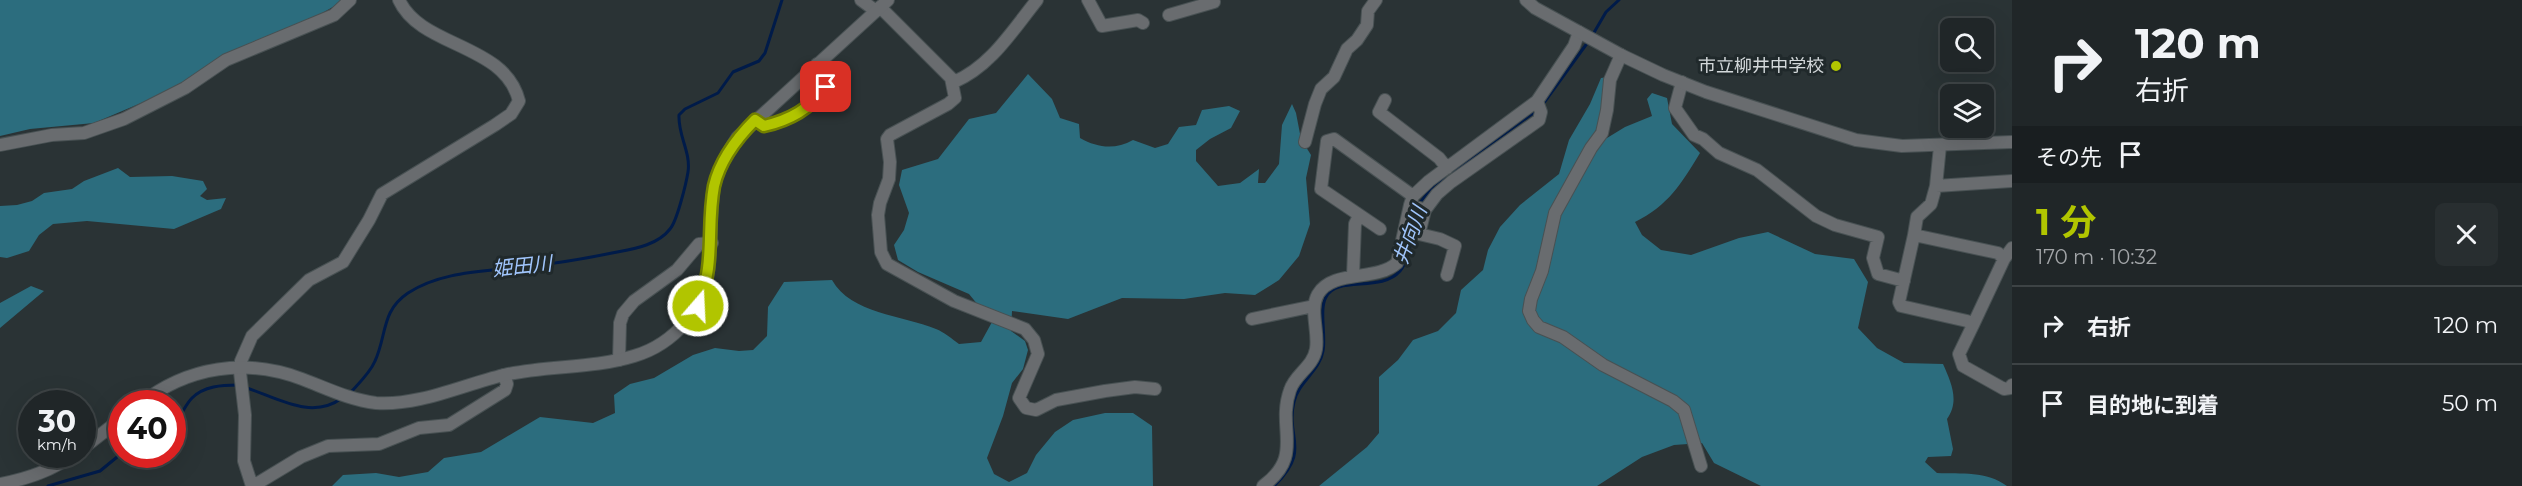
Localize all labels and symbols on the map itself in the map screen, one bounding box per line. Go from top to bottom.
place label: 市立柳井中学校 [1698,55,1824,77]
marker: 市立柳井中学校 [1829,59,1843,73]
pin [800,61,851,112]
water label: 井向川 [1388,201,1432,267]
water label: 姫田川 [491,251,555,281]
position arrow [666,274,730,338]
speed limit sign: 40 [108,390,186,468]

